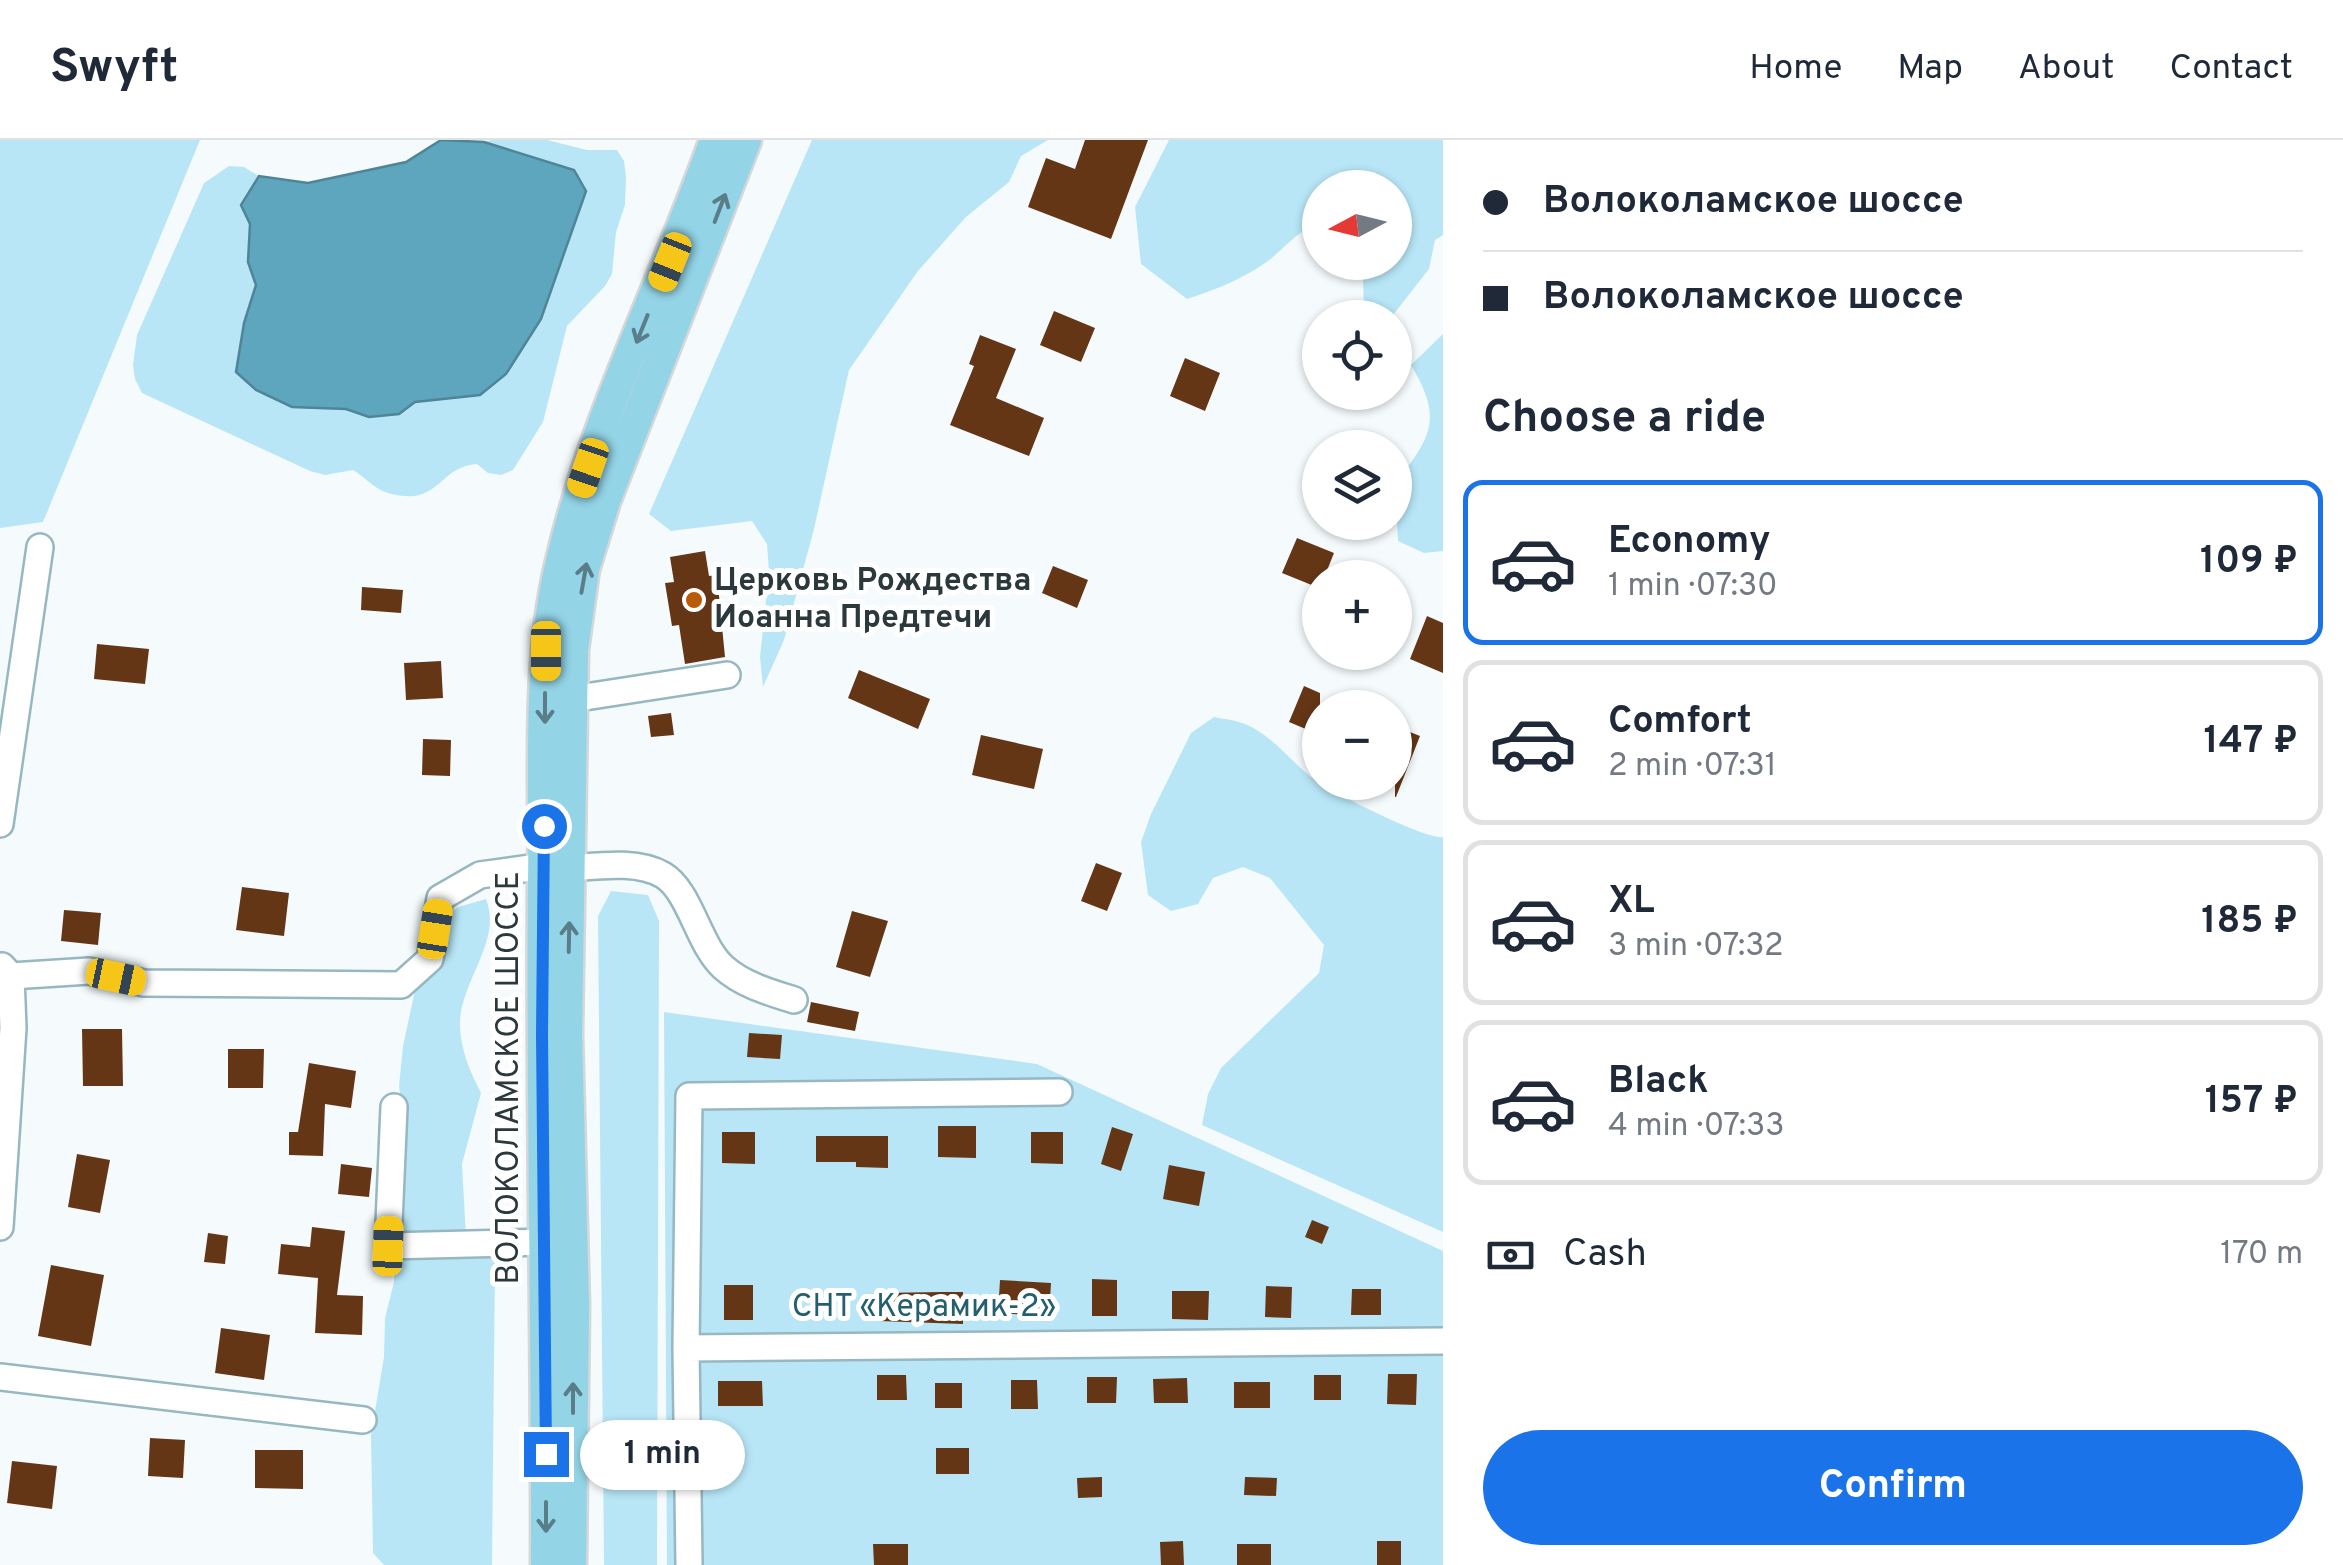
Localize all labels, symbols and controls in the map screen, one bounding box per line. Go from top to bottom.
text: Swyft [50,39,178,99]
text: Home [1749,47,1842,91]
text: Map [1897,47,1963,91]
text: About [2018,47,2114,91]
text: Contact [2169,47,2293,91]
north arrow [1302,170,1412,280]
map controls [1302,170,1412,800]
text: Волоколамское шоссе [1543,178,1964,227]
one-way arrow [712,193,730,224]
car [645,229,695,295]
text: Волоколамское шоссе [1543,274,1964,323]
button: locate [1302,300,1412,410]
one-way arrow [632,313,650,344]
text: Choose a ride [1483,391,1766,448]
button: layers [1302,430,1412,540]
car [564,435,612,501]
icon: car [1488,518,1578,608]
text: Economy [1608,518,1770,567]
text: 109 ₽ [2200,538,2298,587]
button: + [1302,560,1412,670]
place label: Церковь Рождества Иоанна Предтечи [714,562,1031,639]
one-way arrow [575,563,594,595]
text: 1 min · 07:30 [1608,567,1777,607]
marker: Церковь Рождества Иоанна Предтечи [683,589,705,611]
car [531,621,561,681]
button: − [1302,690,1412,800]
one-way arrow [536,692,554,724]
icon: car [1488,698,1578,788]
text: Comfort [1608,698,1752,747]
text: 147 ₽ [2203,718,2298,767]
text: 2 min · 07:31 [1608,747,1777,787]
route start [522,804,567,849]
street label: ВОЛОКОЛАМСКОЕ ШОССЕ [490,871,530,1285]
icon: car [1488,878,1578,968]
text: XL [1608,878,1655,927]
car [415,897,455,961]
text: 185 ₽ [2201,898,2298,947]
one-way arrow [559,921,578,953]
text: 3 min · 07:32 [1608,927,1784,967]
car [84,956,148,998]
icon: car [1488,1058,1578,1148]
text: Black [1608,1058,1708,1107]
text: 157 ₽ [2205,1078,2298,1127]
text: 4 min · 07:33 [1608,1107,1784,1147]
car [372,1215,404,1277]
icon: cash [1483,1228,1538,1283]
text: Cash [1563,1231,1647,1280]
text: 170 m [2220,1235,2303,1275]
park label: СНТ «Керамик-2» [792,1288,1056,1328]
one-way arrow [564,1382,582,1414]
callout: 1 min [581,1419,746,1489]
button: Confirm [1483,1430,2303,1545]
route end [524,1432,569,1477]
text: 1 min [624,1435,701,1475]
one-way arrow [536,1500,556,1533]

